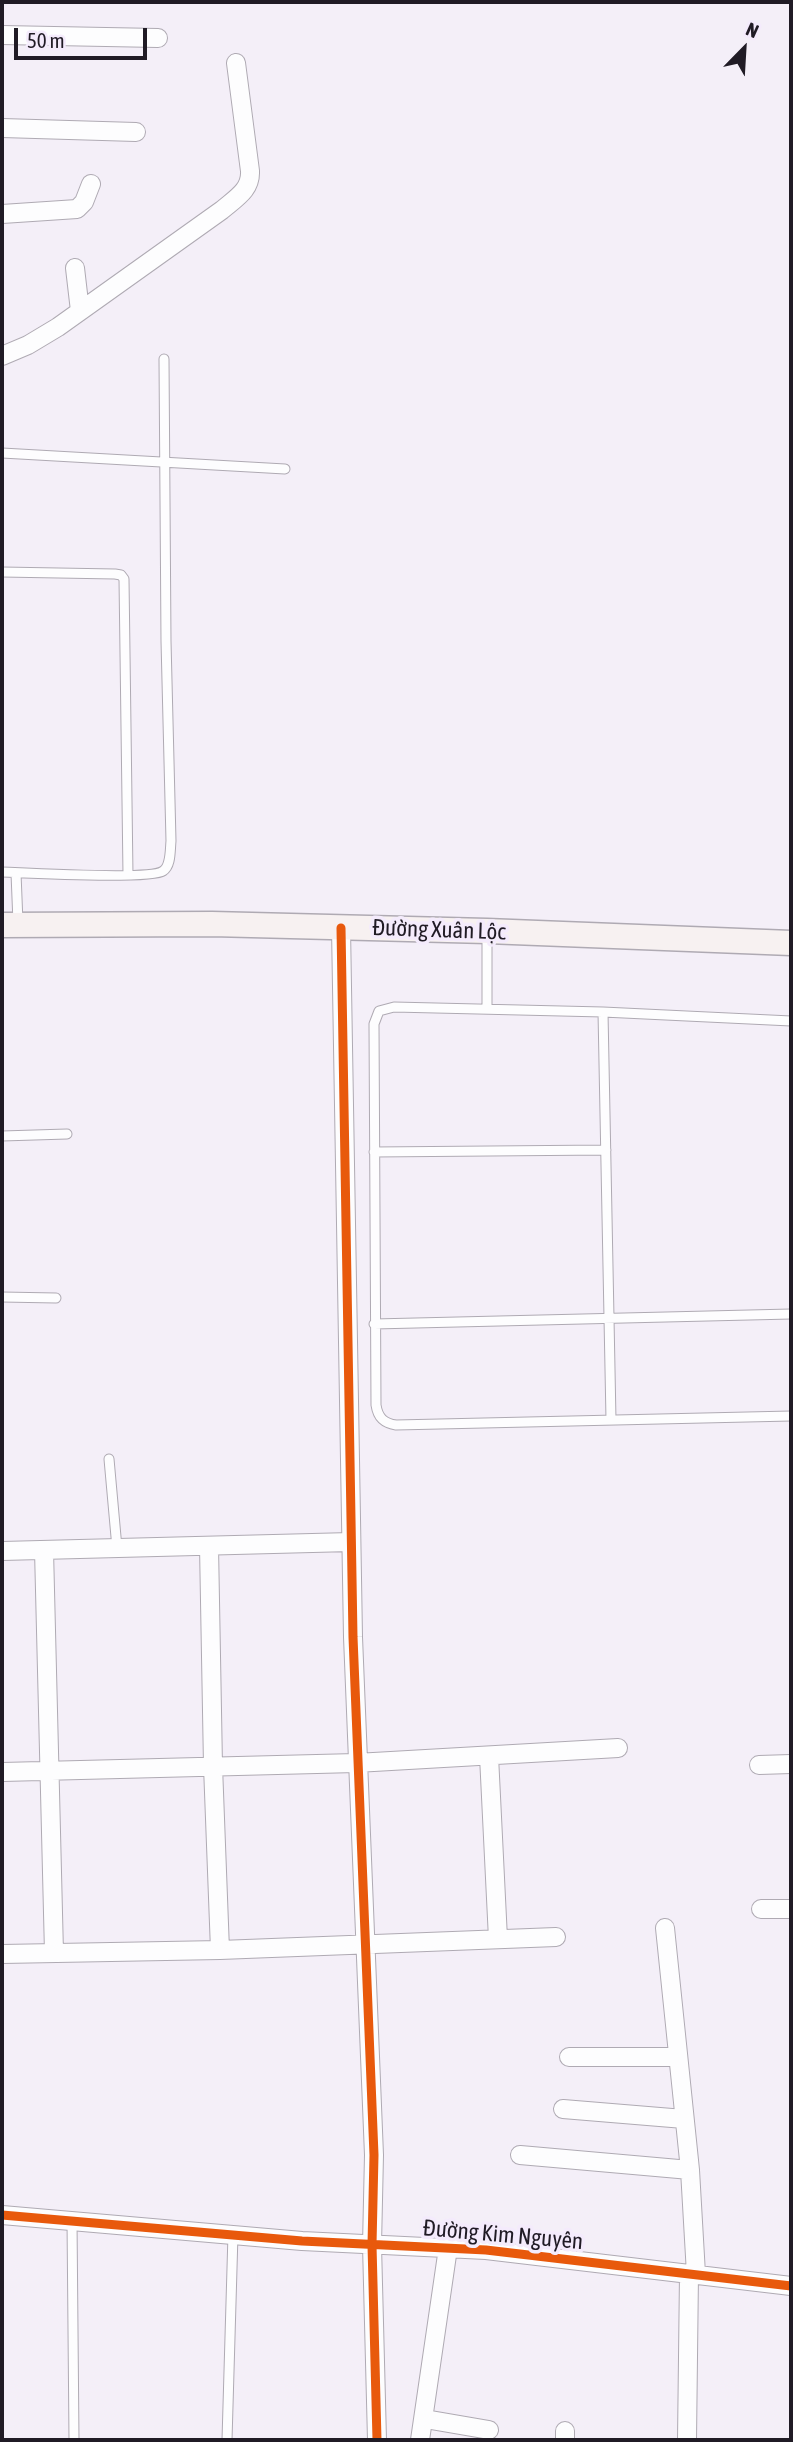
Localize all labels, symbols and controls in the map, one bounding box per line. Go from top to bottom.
scale bar [18,14,150,58]
north arrow [709,14,779,84]
text: N [743,17,762,42]
text: 50 m [27,28,65,52]
street label: Đường Xuân Lộc [372,914,506,946]
street label: Đường Kim Nguyên [422,2214,584,2256]

